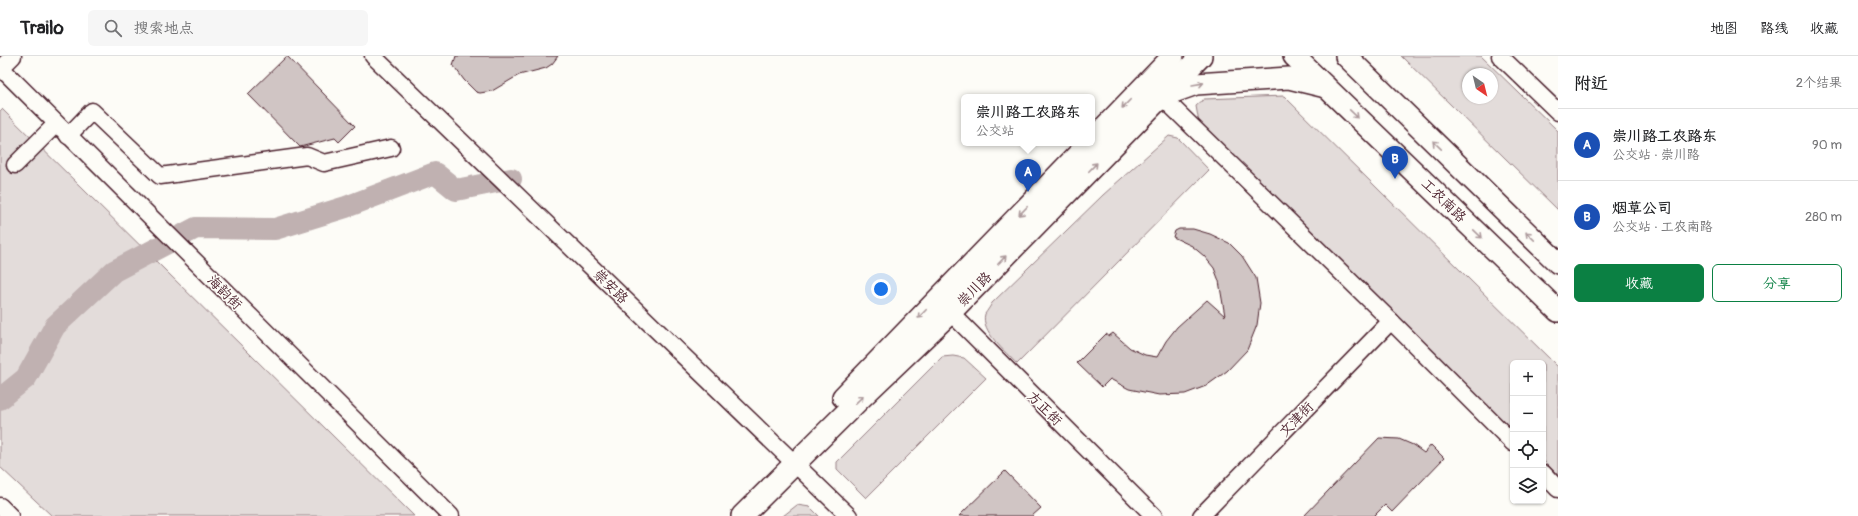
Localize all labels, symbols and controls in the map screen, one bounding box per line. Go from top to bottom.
search box [88,10,368,46]
text: Trailo [20,16,64,40]
icon: search [102,17,124,39]
text: 搜索地点 [134,19,194,38]
text: 地图 [1710,20,1738,37]
text: 路线 [1760,20,1788,37]
text: 收藏 [1810,20,1838,37]
north arrow [1462,68,1498,104]
text: 附近 [1574,73,1608,94]
text: 2个结果 [1796,75,1842,91]
one-way arrow [1192,80,1205,88]
popup [961,94,1095,146]
one-way arrow [1122,99,1131,109]
text: 崇川路工农路东 [975,103,1081,122]
one-way arrow [1349,110,1360,119]
text: 公交站 [975,123,1015,139]
text: 崇川路工农路东 [1612,127,1717,146]
text: A [1583,137,1591,153]
text: 90 m [1812,137,1842,153]
one-way arrow [1432,140,1442,150]
pin: B [1382,146,1408,179]
text: 公交站 · 崇川路 [1612,147,1700,163]
pin: A [1015,159,1041,192]
one-way arrow [1088,162,1098,172]
street label: 工农南路 [1418,175,1470,226]
text: 烟草公司 [1612,199,1672,218]
one-way arrow [1018,206,1028,216]
text: B [1583,209,1591,225]
text: 280 m [1805,209,1842,225]
text: 公交站 · 工农南路 [1612,219,1713,235]
one-way arrow [1473,229,1483,239]
one-way arrow [1525,231,1535,241]
one-way arrow [997,255,1007,265]
button: 收藏 [1574,264,1704,302]
button: 分享 [1712,264,1842,302]
street label: 崇安路 [590,266,632,307]
street label: 崇川路 [954,268,995,310]
street label: 海韵街 [204,271,246,313]
your location [871,279,891,299]
one-way arrow [917,309,927,319]
map controls [1510,360,1546,504]
button: + [1510,360,1546,396]
street label: 方正街 [1024,387,1066,429]
one-way arrow [854,395,864,405]
button: − [1510,396,1546,432]
street label: 文津街 [1276,398,1317,440]
button: locate [1510,432,1546,468]
button: layers [1510,468,1546,504]

